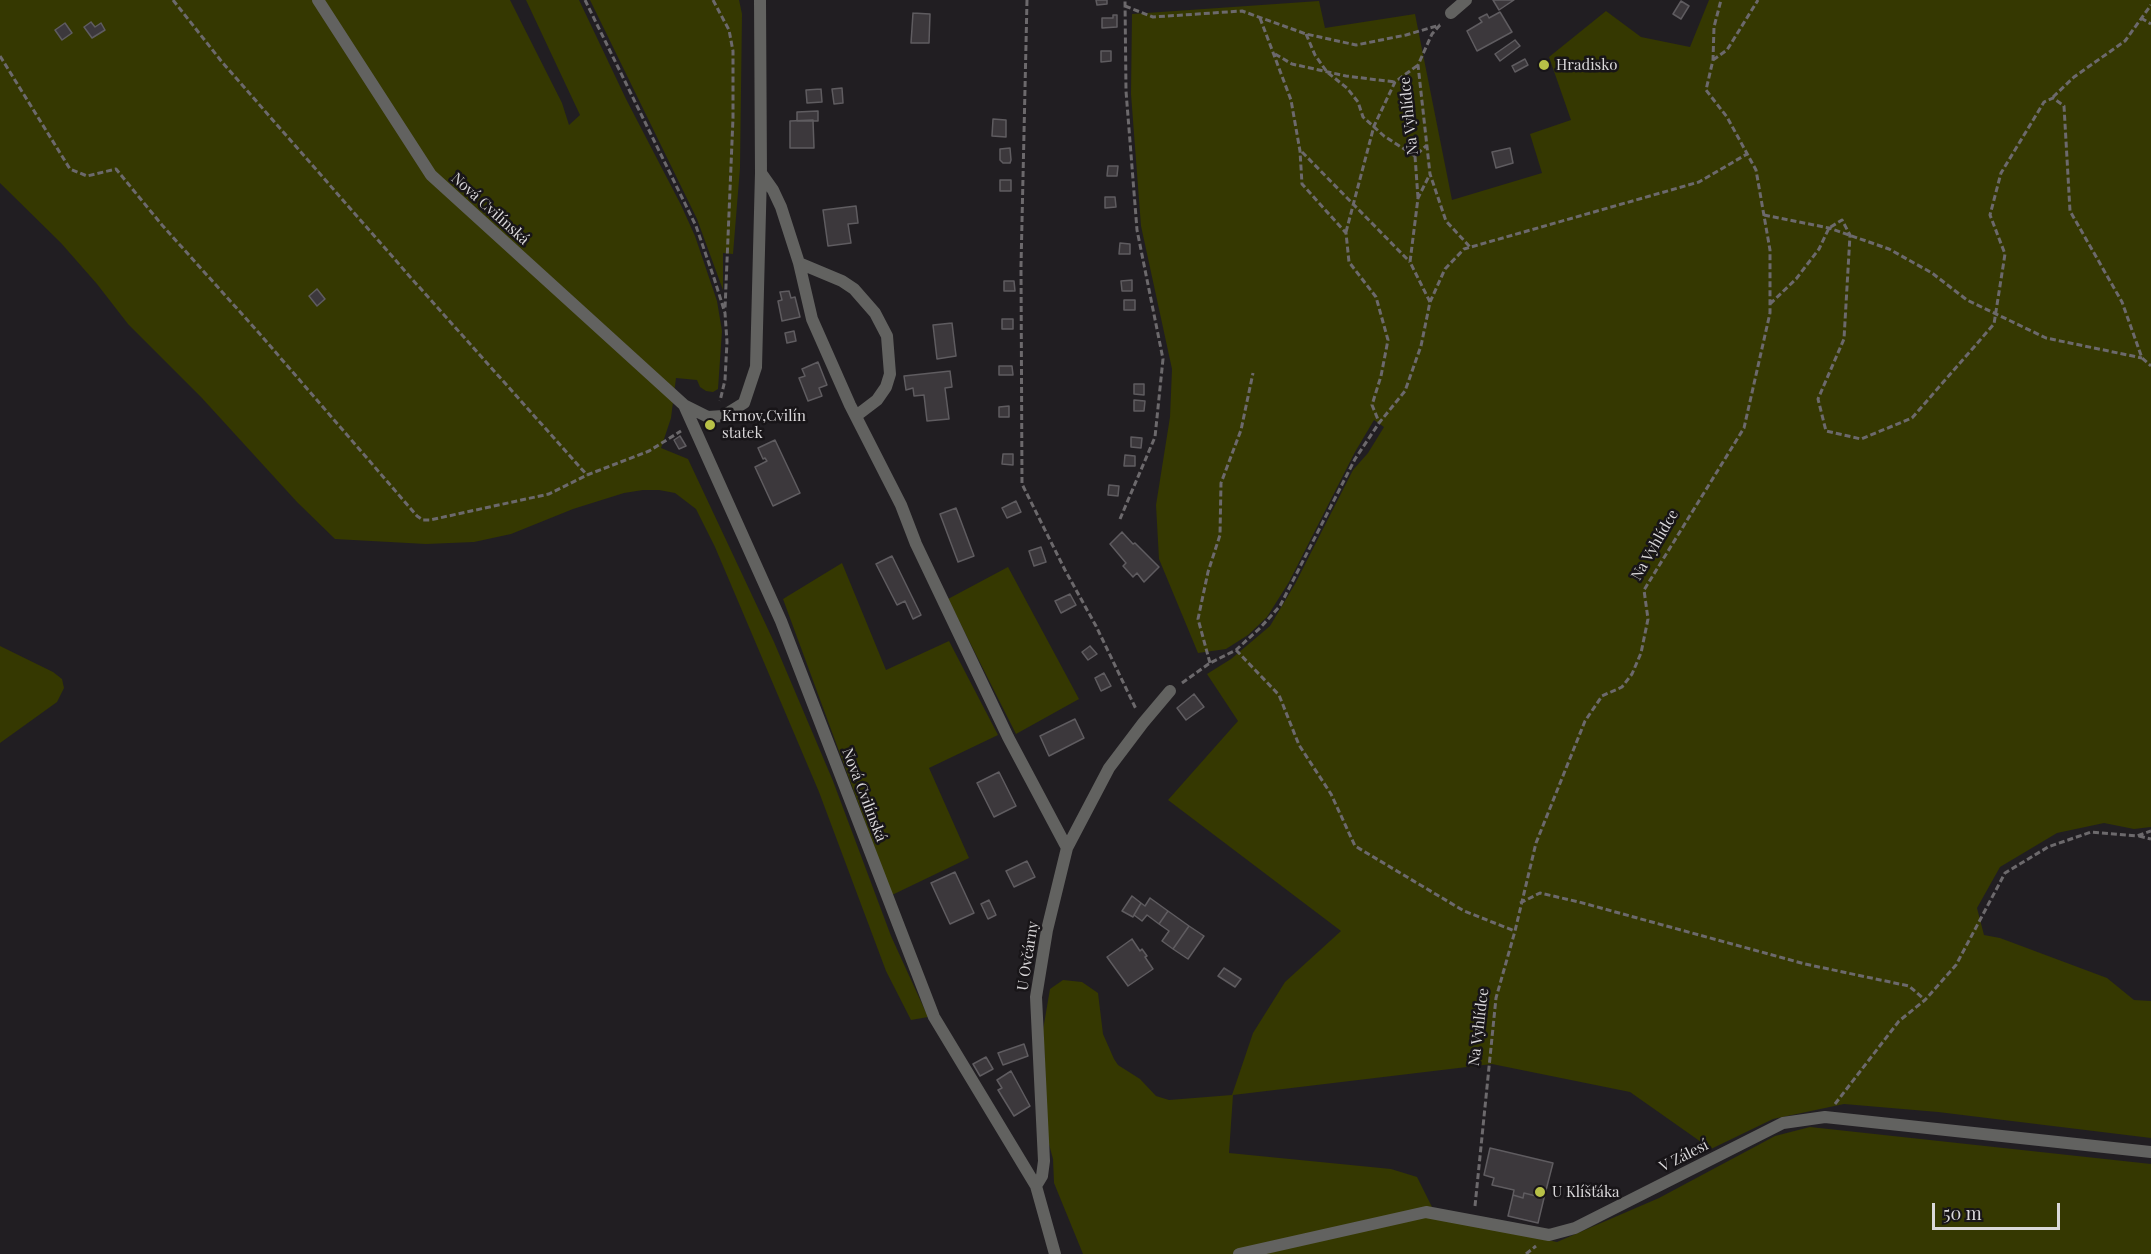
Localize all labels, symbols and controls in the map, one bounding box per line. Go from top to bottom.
place label: Hradisko [1556,56,1617,74]
marker: Hradisko [1537,58,1551,72]
street label: Na Vyhlídce [1396,76,1422,156]
street label: Nová Cvilínská [447,169,533,249]
place label: Krnov,Cvilín statek [722,407,806,442]
marker: Krnov,Cvilín statek [703,418,717,432]
street label: Na Vyhlídce [1628,507,1682,583]
street label: Nová Cvilínská [838,746,890,844]
street label: U Ovčárny [1014,920,1042,992]
street label: Na Vyhlídce [1465,987,1493,1067]
street label: V Zálesí [1657,1136,1711,1176]
place label: U Klíšťáka [1552,1183,1620,1201]
marker: U Klíšťáka [1533,1185,1547,1199]
scale bar [1935,1191,2062,1229]
text: 50 m [1943,1201,1982,1225]

